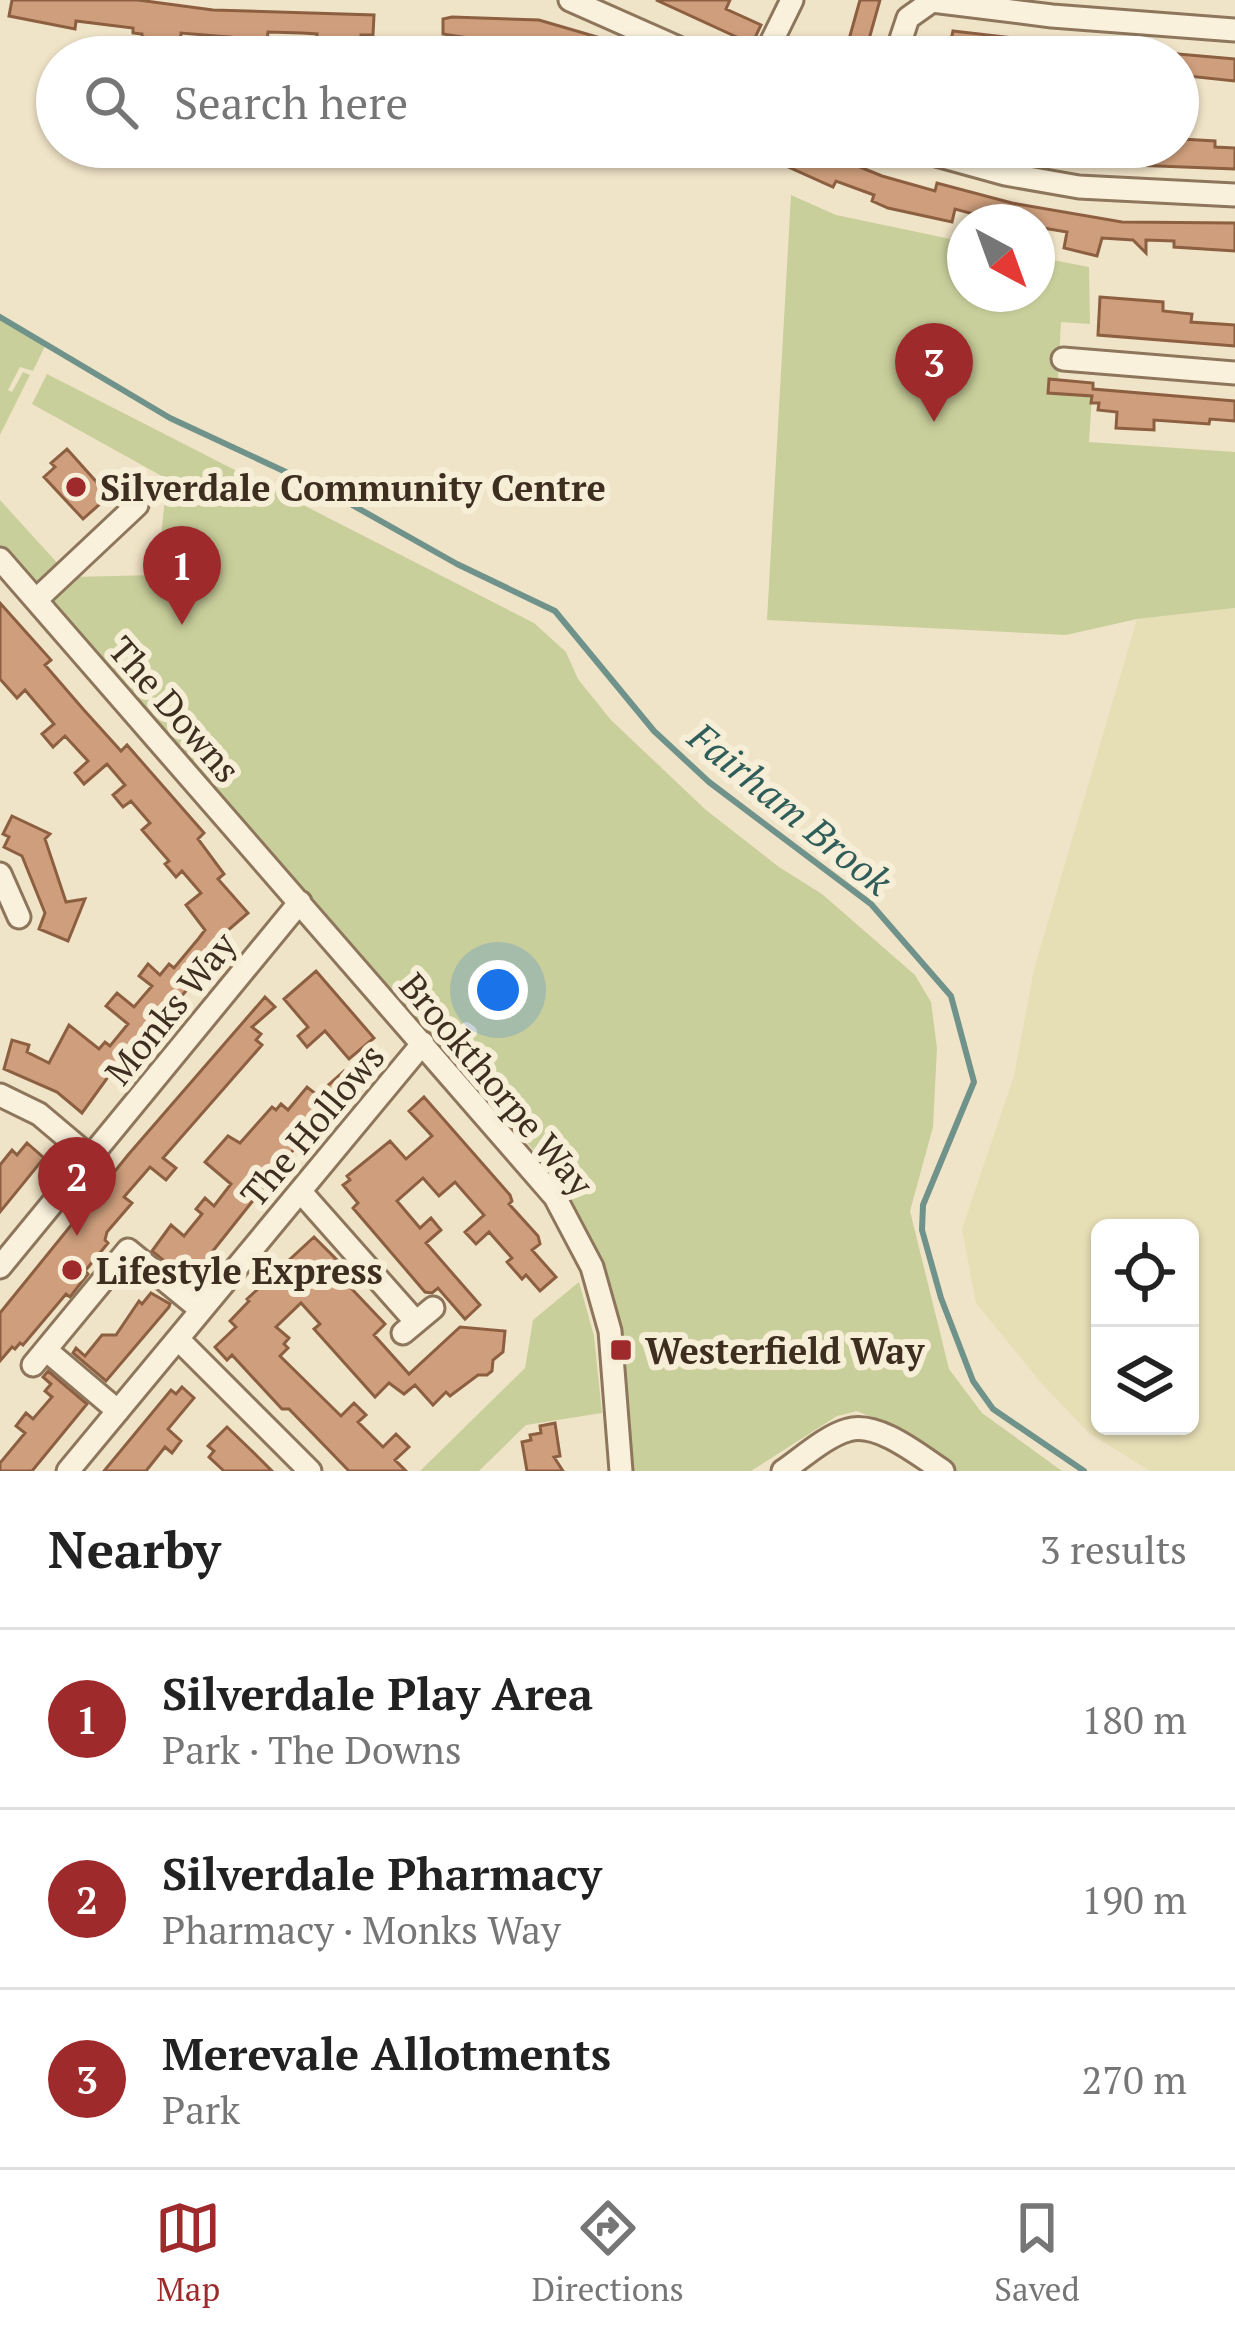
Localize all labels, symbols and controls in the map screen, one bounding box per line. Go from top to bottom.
search box [36,36,1199,168]
icon: search [78,69,144,135]
text: Search here [174,72,408,132]
north arrow [947,204,1055,312]
pin: 3 [895,323,973,422]
place label: Silverdale Community Centre [100,464,606,511]
marker: Silverdale Community Centre [63,474,89,500]
pin: 1 [143,526,221,625]
street label: The Downs [99,626,251,792]
water label: Fairham Brook [678,709,904,906]
street label: Monks Way [94,921,246,1094]
your location [468,960,528,1020]
street label: Brookthorpe Way [390,963,605,1206]
street label: The Hollows [230,1034,394,1216]
pin: 2 [38,1137,116,1236]
map controls [1091,1219,1199,1435]
button: locate [1091,1219,1199,1327]
place label: Lifestyle Express [96,1247,383,1294]
marker: Lifestyle Express [59,1257,85,1283]
place label: Westerfield Way [645,1327,925,1374]
button: layers [1091,1327,1199,1435]
marker: Westerfield Way [608,1337,634,1363]
text: Nearby [48,1515,221,1583]
text: 3 results [1040,1523,1187,1575]
text: Silverdale Play Area [162,1663,593,1723]
text: 1 [76,1693,98,1745]
text: 180 m [1082,1693,1187,1745]
text: Park · The Downs [162,1723,462,1775]
text: Silverdale Pharmacy [162,1843,602,1903]
text: 2 [76,1873,98,1925]
text: 190 m [1082,1873,1187,1925]
text: Pharmacy · Monks Way [162,1903,561,1955]
text: Merevale Allotments [162,2023,611,2083]
text: 3 [76,2053,98,2105]
text: 270 m [1082,2053,1187,2105]
text: Park [162,2083,240,2135]
tab: Map [155,2195,221,2310]
tab: Directions [532,2195,684,2310]
tab: Saved [994,2195,1080,2310]

